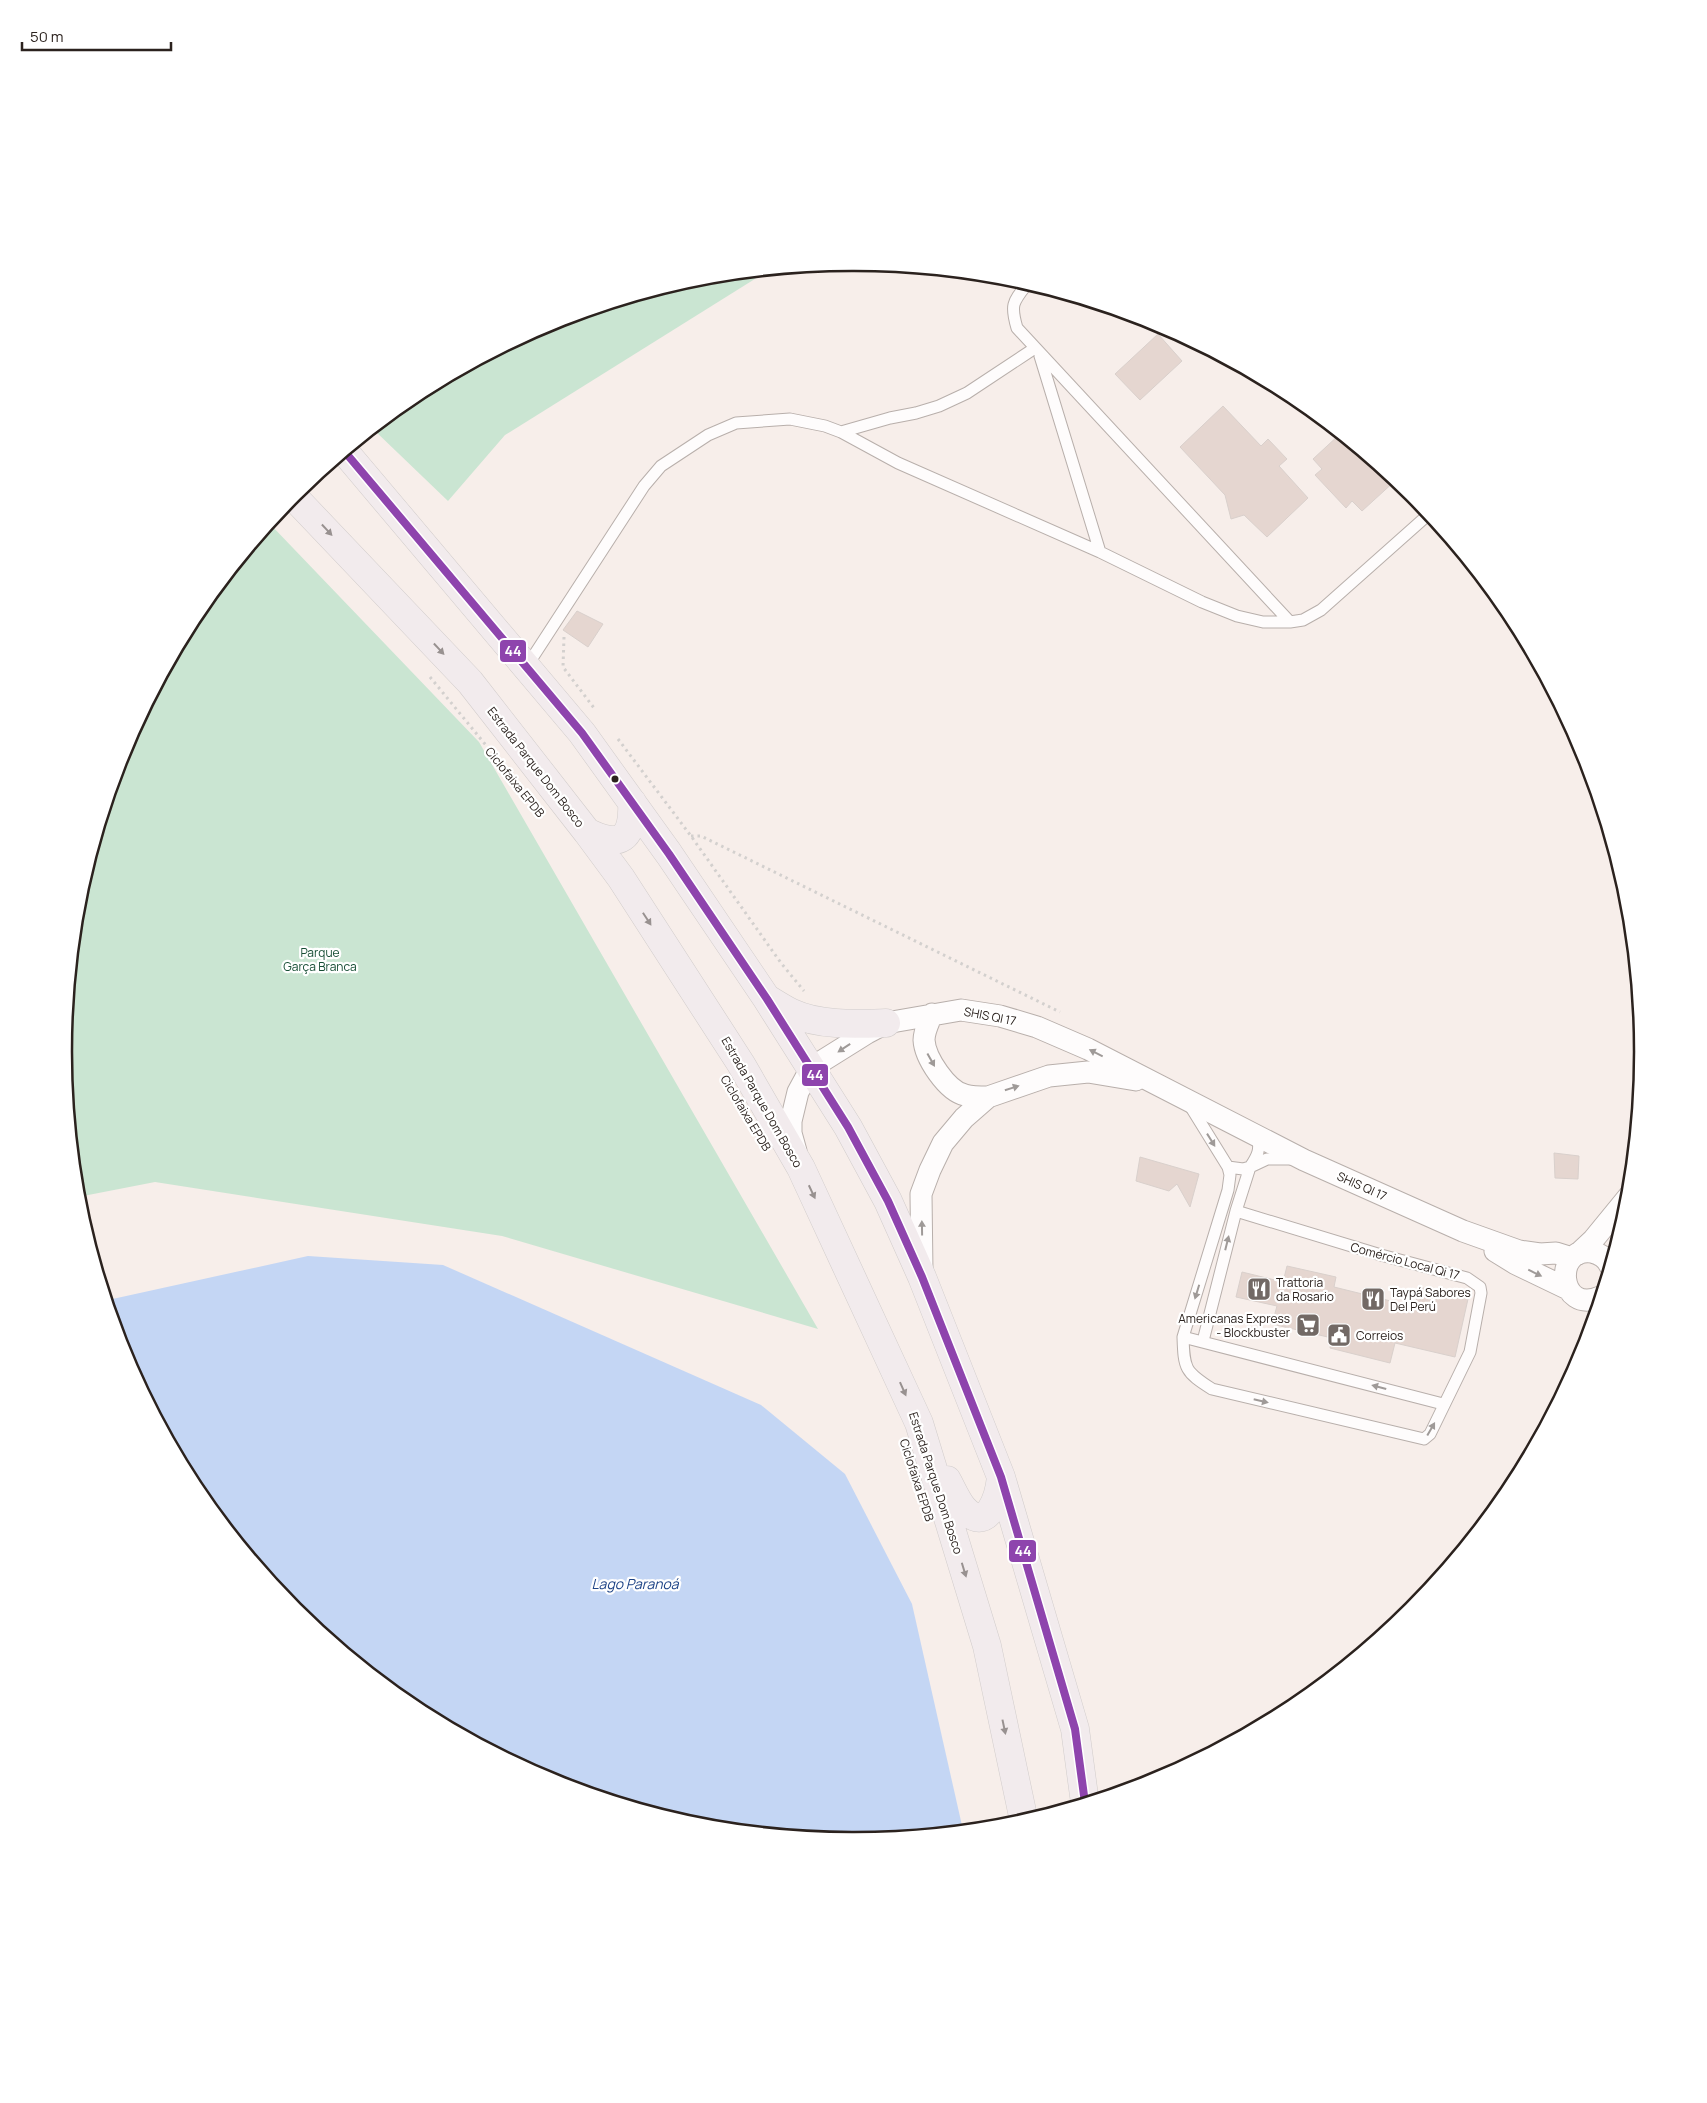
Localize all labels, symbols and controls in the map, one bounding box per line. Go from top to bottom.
scale bar [22,20,171,52]
text: 50 m [30,26,64,47]
one-way arrow [321,524,333,536]
line badge: 44 [499,639,527,663]
text: 44 [505,641,521,660]
one-way arrow [433,642,445,654]
street label: Estrada Parque Dom Bosco [484,703,588,831]
street label: Ciclofaixa EPDB [481,743,549,821]
unlabelled marker [610,774,620,784]
one-way arrow [642,912,652,925]
park label: Parque Garça Branca [283,944,357,975]
street label: SHIS QI 17 [962,1003,1018,1029]
street label: Estrada Parque Dom Bosco [718,1033,806,1171]
one-way arrow [837,1043,850,1053]
one-way arrow [1089,1049,1103,1057]
one-way arrow [927,1053,936,1067]
line badge: 44 [801,1063,829,1087]
text: 44 [807,1065,823,1084]
street label: Ciclofaixa EPDB [717,1072,775,1154]
one-way arrow [1005,1084,1020,1092]
one-way arrow [1206,1133,1215,1147]
street label: SHIS QI 17 [1334,1167,1390,1205]
one-way arrow [809,1185,817,1199]
one-way arrow [918,1220,926,1236]
one-way arrow [1224,1236,1232,1251]
street label: Comércio Local Qi 17 [1349,1238,1461,1284]
one-way arrow [1528,1269,1542,1277]
place label: Trattoria da Rosario [1276,1274,1334,1305]
restaurant icon: Trattoria da Rosario [1246,1276,1272,1302]
place label: Taypá Sabores Del Perú [1390,1284,1471,1315]
one-way arrow [1192,1285,1200,1300]
restaurant icon: Taypá Sabores Del Perú [1360,1286,1386,1312]
place label: Americanas Express - Blockbuster [1178,1310,1291,1341]
supermarket icon: Americanas Express - Blockbuster [1295,1312,1321,1338]
public building icon: Correios [1326,1322,1352,1348]
place label: Correios [1356,1327,1403,1344]
one-way arrow [900,1382,908,1396]
one-way arrow [1372,1383,1387,1391]
one-way arrow [1253,1397,1268,1405]
street label: Estrada Parque Dom Bosco [905,1410,967,1556]
one-way arrow [1427,1422,1435,1437]
street label: Ciclofaixa EPDB [896,1437,938,1523]
line badge: 44 [1008,1539,1037,1563]
text: 44 [1015,1541,1031,1560]
one-way arrow [961,1563,969,1578]
water label: Lago Paranoá [591,1574,680,1593]
one-way arrow [1000,1720,1008,1735]

